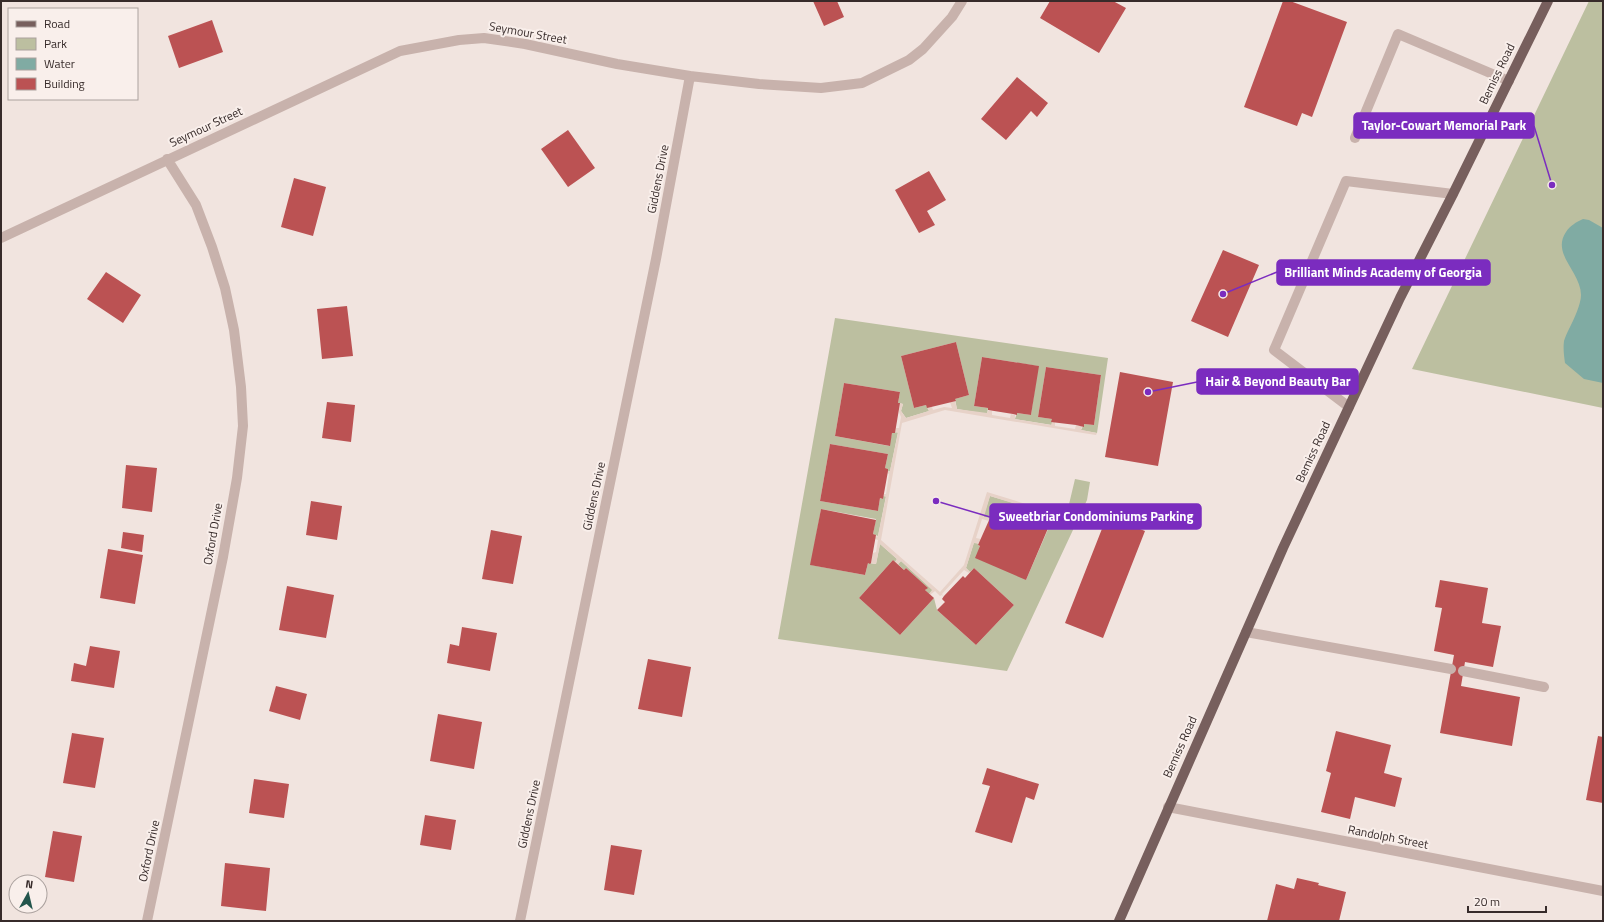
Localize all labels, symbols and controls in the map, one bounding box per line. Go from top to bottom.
legend [8,8,138,100]
text: Road [44,14,70,33]
street label: Seymour Street [488,16,569,49]
text: Park [44,34,67,53]
street label: Bemiss Road [1474,40,1520,108]
text: Water [44,54,75,73]
text: Building [44,74,85,93]
street label: Seymour Street [166,101,246,152]
callout: Taylor-Cowart Memorial Park [1354,113,1534,138]
text: Taylor-Cowart Memorial Park [1362,115,1527,135]
street label: Giddens Drive [642,143,673,215]
callout: Brilliant Minds Academy of Georgia [1277,260,1490,285]
text: Brilliant Minds Academy of Georgia [1284,262,1482,282]
callout: Hair & Beyond Beauty Bar [1197,369,1358,394]
text: Hair & Beyond Beauty Bar [1205,371,1351,391]
street label: Bemiss Road [1290,418,1335,486]
street label: Giddens Drive [577,460,610,532]
street label: Oxford Drive [198,501,227,566]
callout: Sweetbriar Condominiums Parking [990,504,1201,529]
text: Sweetbriar Condominiums Parking [999,506,1193,526]
street label: Bemiss Road [1157,713,1202,781]
street label: Giddens Drive [512,778,545,850]
street label: Oxford Drive [133,818,164,884]
street label: Randolph Street [1346,819,1431,854]
north arrow [8,874,48,914]
text: N [25,876,34,893]
scale bar [1468,888,1546,914]
text: 20 m [1474,892,1500,911]

